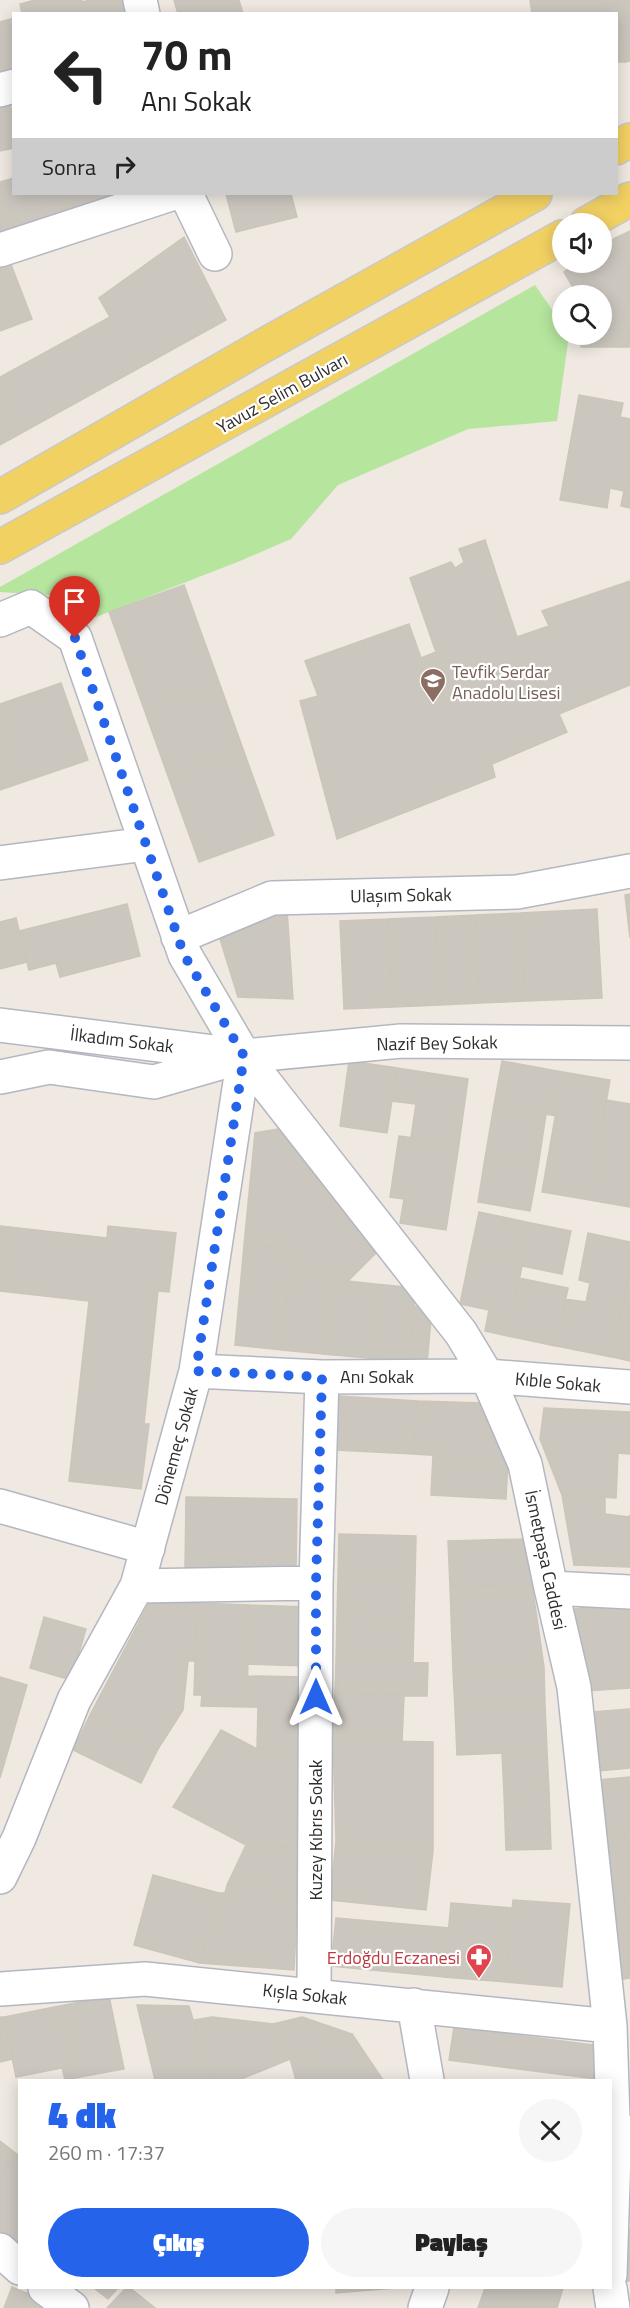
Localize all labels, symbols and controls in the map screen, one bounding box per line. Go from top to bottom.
text: 70 m [141,22,233,86]
icon: left [42,36,120,114]
text: Anı Sokak [141,80,252,121]
text: Sonra [42,150,96,184]
icon: right [108,150,141,183]
map controls [552,213,612,345]
button: sound [552,213,612,273]
button: search [552,285,612,345]
street label: Yavuz Selim Bulvarı [211,346,353,440]
pin [49,576,100,638]
icon: arrive [58,585,91,618]
place label: Tevfik Serdar Anadolu Lisesi [452,658,560,706]
school or university icon: Tevfik Serdar Anadolu Lisesi [418,666,448,704]
street label: Ulaşım Sokak [350,881,452,909]
street label: İlkadım Sokak [69,1020,176,1060]
street label: Nazif Bey Sokak [376,1028,498,1058]
street label: Anı Sokak [340,1363,414,1390]
street label: Kıble Sokak [514,1365,603,1399]
street label: Dönemeç Sokak [147,1384,205,1508]
street label: İsmetpaşa Caddesi [518,1488,574,1632]
position arrow [284,1665,348,1729]
street label: Kuzey Kıbrıs Sokak [302,1759,329,1900]
pharmacy icon: Erdoğdu Eczanesi [464,1942,494,1980]
place label: Erdoğdu Eczanesi [327,1944,460,1971]
street label: Kışla Sokak [261,1976,349,2012]
text: 4 dk [48,2087,116,2142]
button: close [519,2099,582,2162]
text: 260 m · 17:37 [48,2137,165,2168]
button: Çıkış [48,2208,309,2277]
button: Paylaş [321,2208,582,2277]

